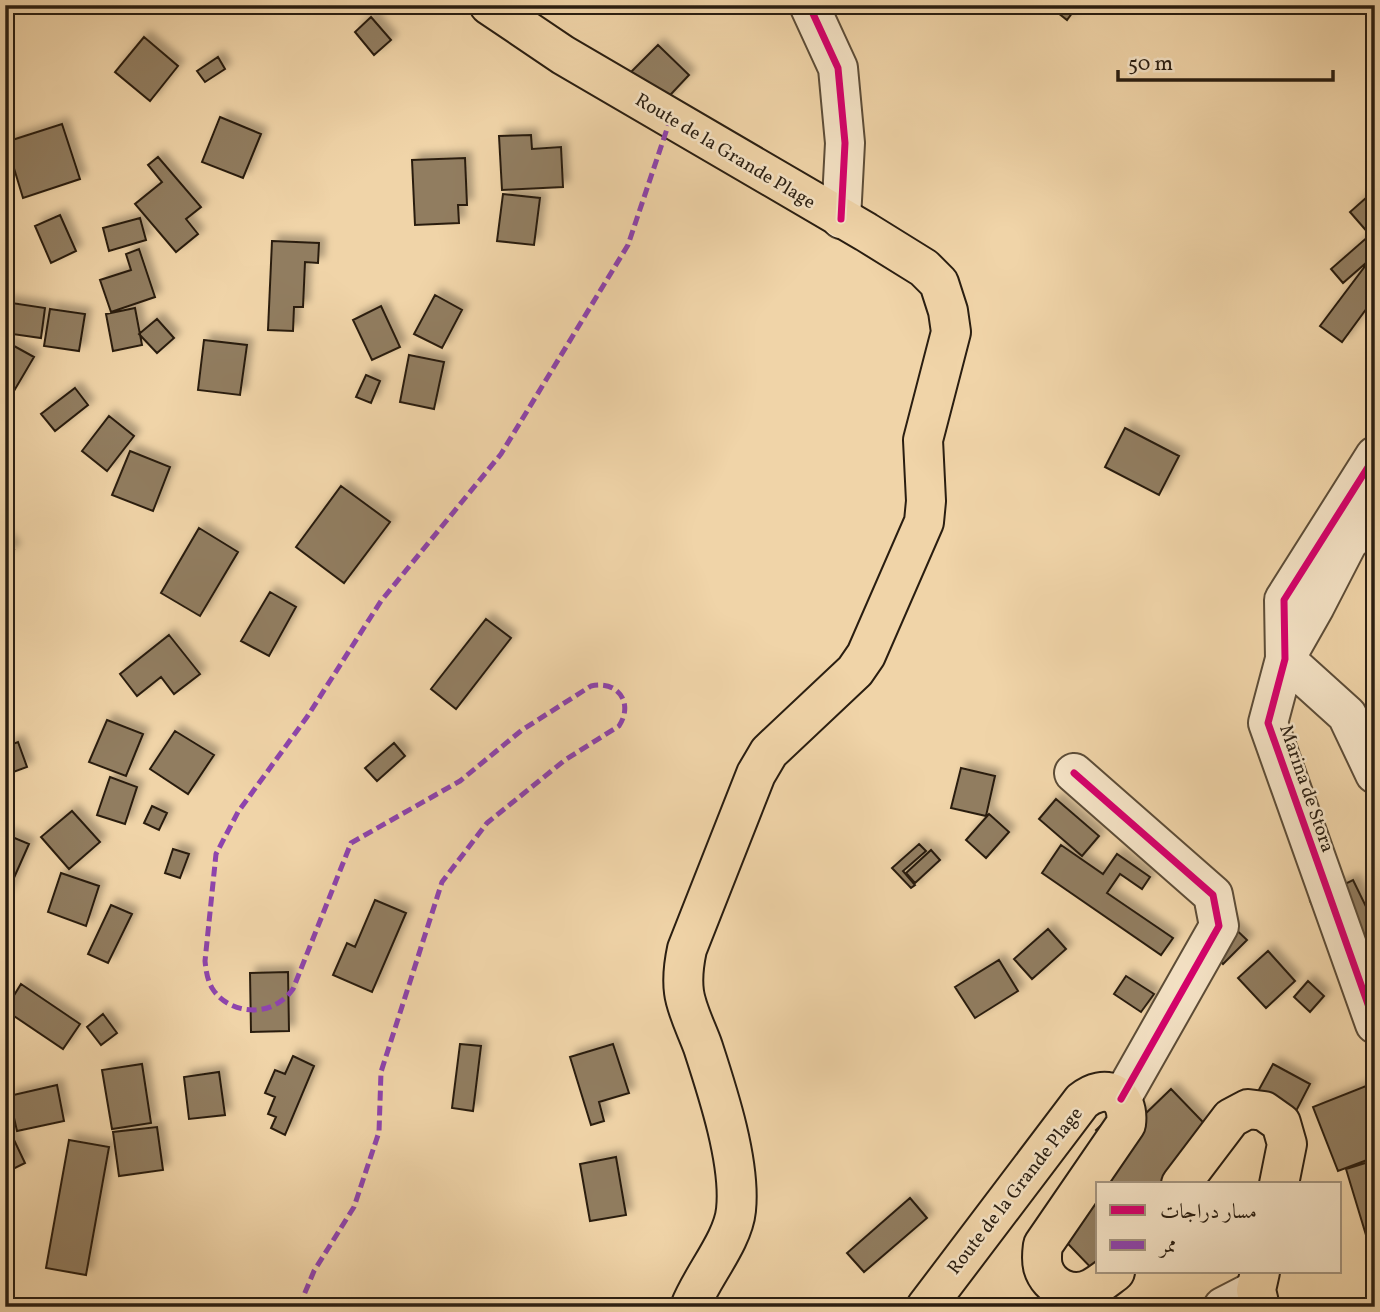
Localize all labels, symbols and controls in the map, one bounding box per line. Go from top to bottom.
scale bar [1118,38,1333,82]
text: 50 m [1128,50,1173,79]
street label: Route de la Grande Plage [630,87,820,216]
street label: Marina de Stora [1272,721,1340,856]
street label: Route de la Grande Plage [942,1102,1089,1281]
legend [1096,1182,1342,1274]
text: مسار دراجات [1160,1198,1257,1227]
text: ممر [1158,1232,1177,1261]

